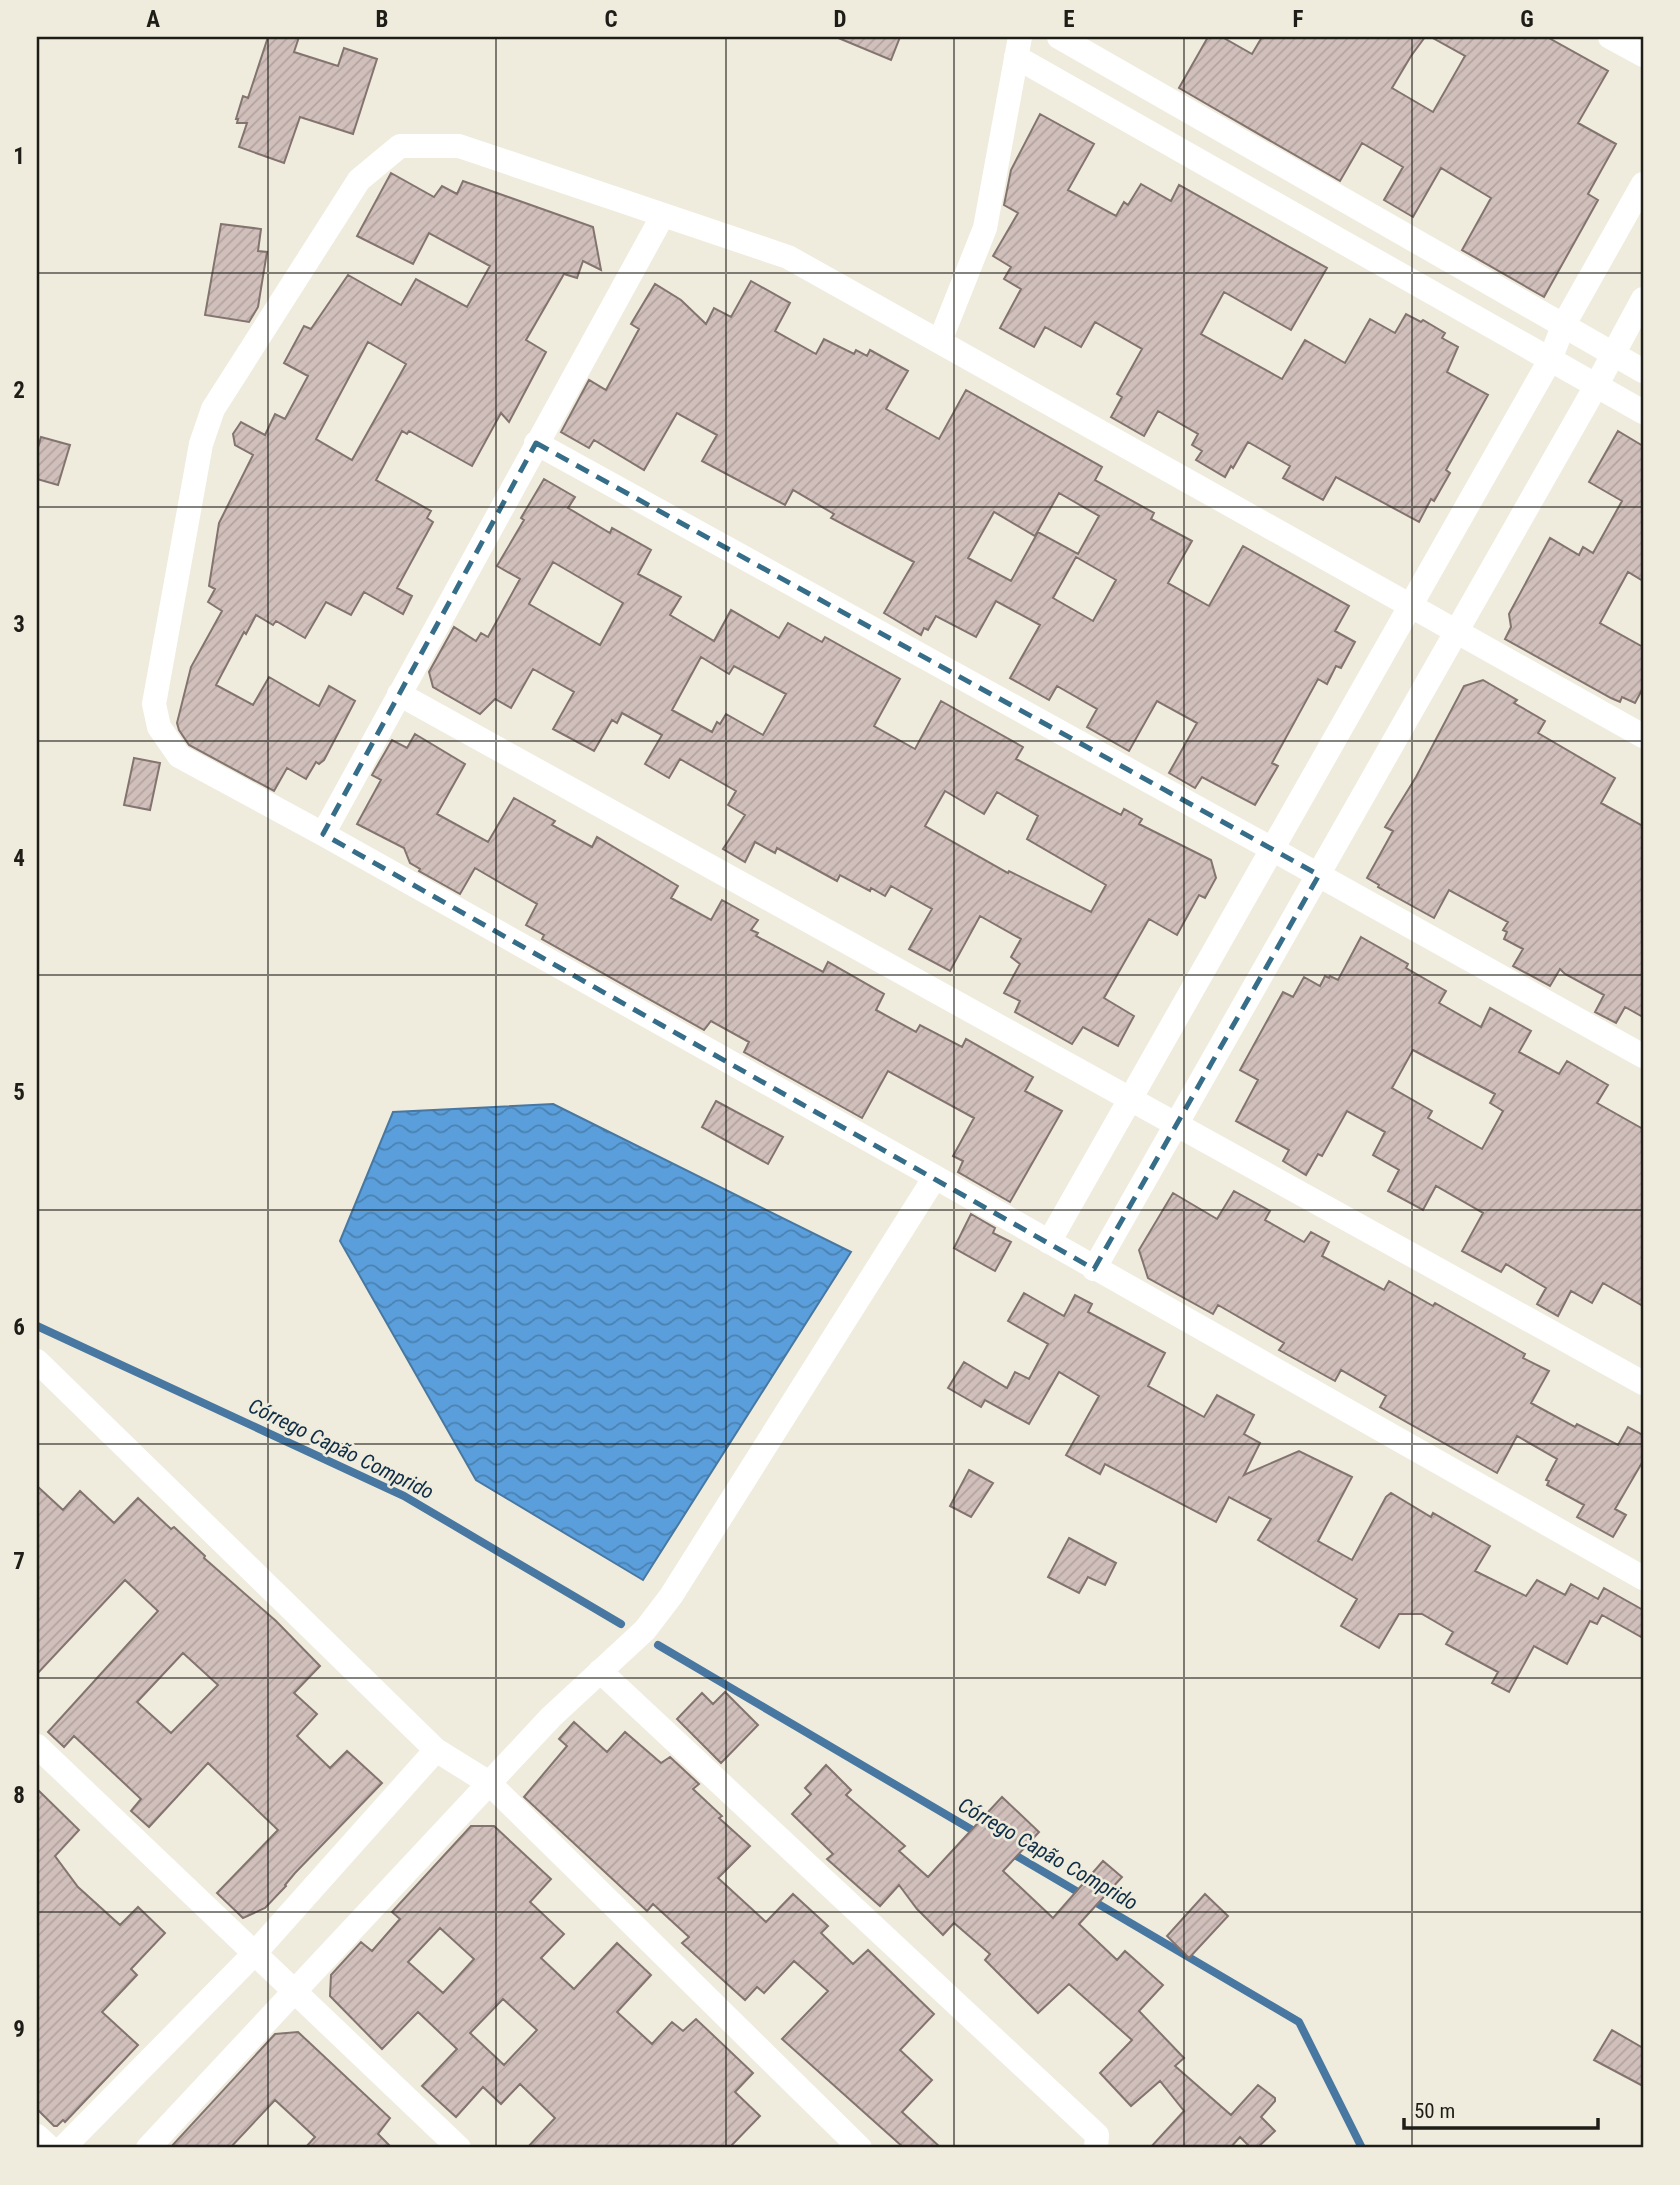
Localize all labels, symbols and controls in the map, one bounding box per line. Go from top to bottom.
text: A [146,6,160,33]
text: B [376,6,388,33]
text: C [604,6,618,33]
text: D [834,6,847,33]
text: E [1063,6,1075,33]
text: F [1293,6,1304,33]
text: G [1520,6,1534,33]
text: 1 [13,143,25,170]
text: 2 [13,377,25,404]
text: 3 [13,611,25,638]
text: 4 [13,845,25,872]
text: 5 [13,1079,25,1106]
text: 6 [13,1314,25,1341]
water label: Córrego Capão Comprido [244,1394,438,1504]
text: 7 [13,1548,25,1575]
text: 8 [13,1782,25,1809]
water label: Córrego Capão Comprido [954,1793,1142,1915]
text: 9 [13,2016,25,2043]
scale bar [1404,2087,1598,2131]
text: 50 m [1414,2099,1455,2123]

